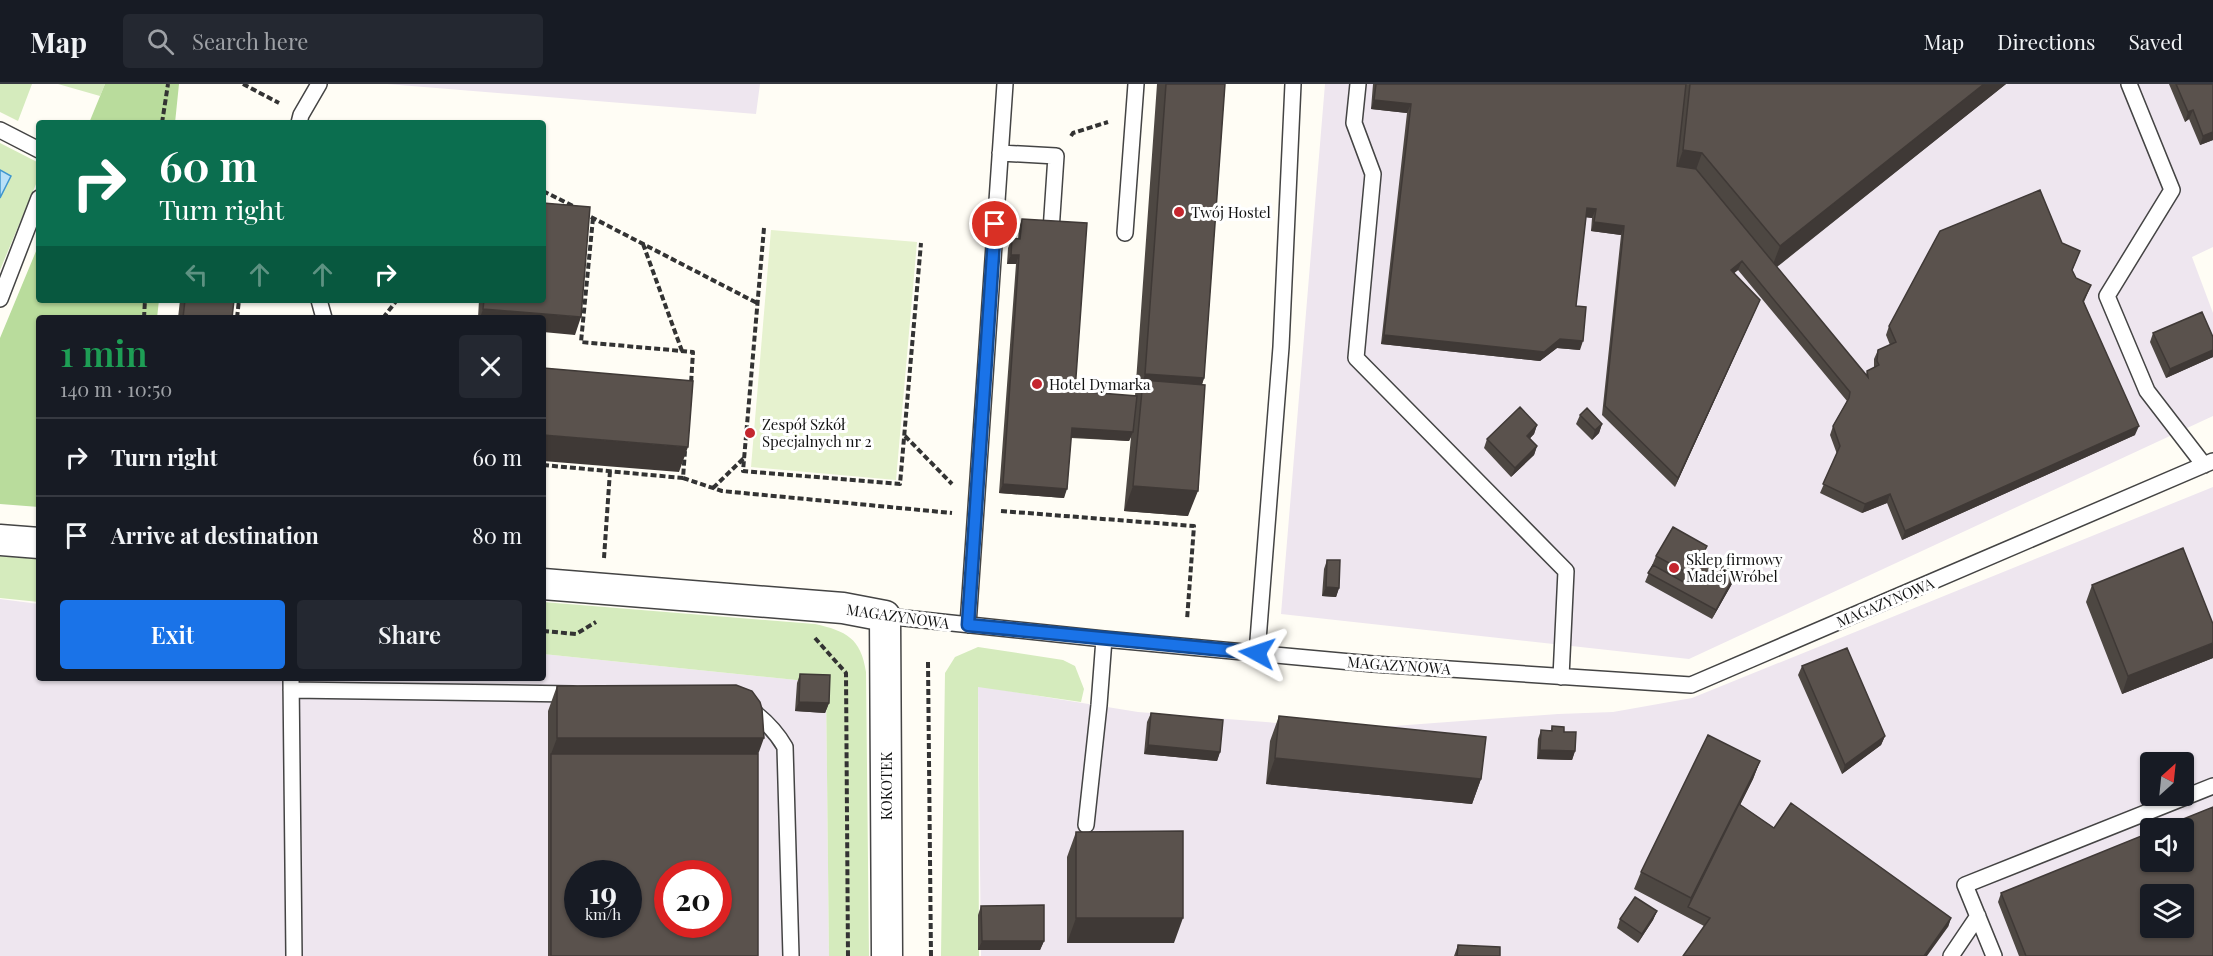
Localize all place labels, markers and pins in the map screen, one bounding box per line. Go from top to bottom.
pin [969,198,1020,249]
place label: Twój Hostel [1191,202,1271,222]
marker: Twój Hostel [1172,205,1186,219]
place label: Hotel Dymarka [1049,374,1151,394]
marker: Hotel Dymarka [1030,377,1044,391]
place label: Zespół Szkół Specjalnych nr 2 [762,414,872,451]
marker: Zespół Szkół Specjalnych nr 2 [743,426,757,440]
place label: Sklep firmowy Madej Wróbel [1686,549,1783,586]
marker: Sklep firmowy Madej Wróbel [1667,561,1681,575]

